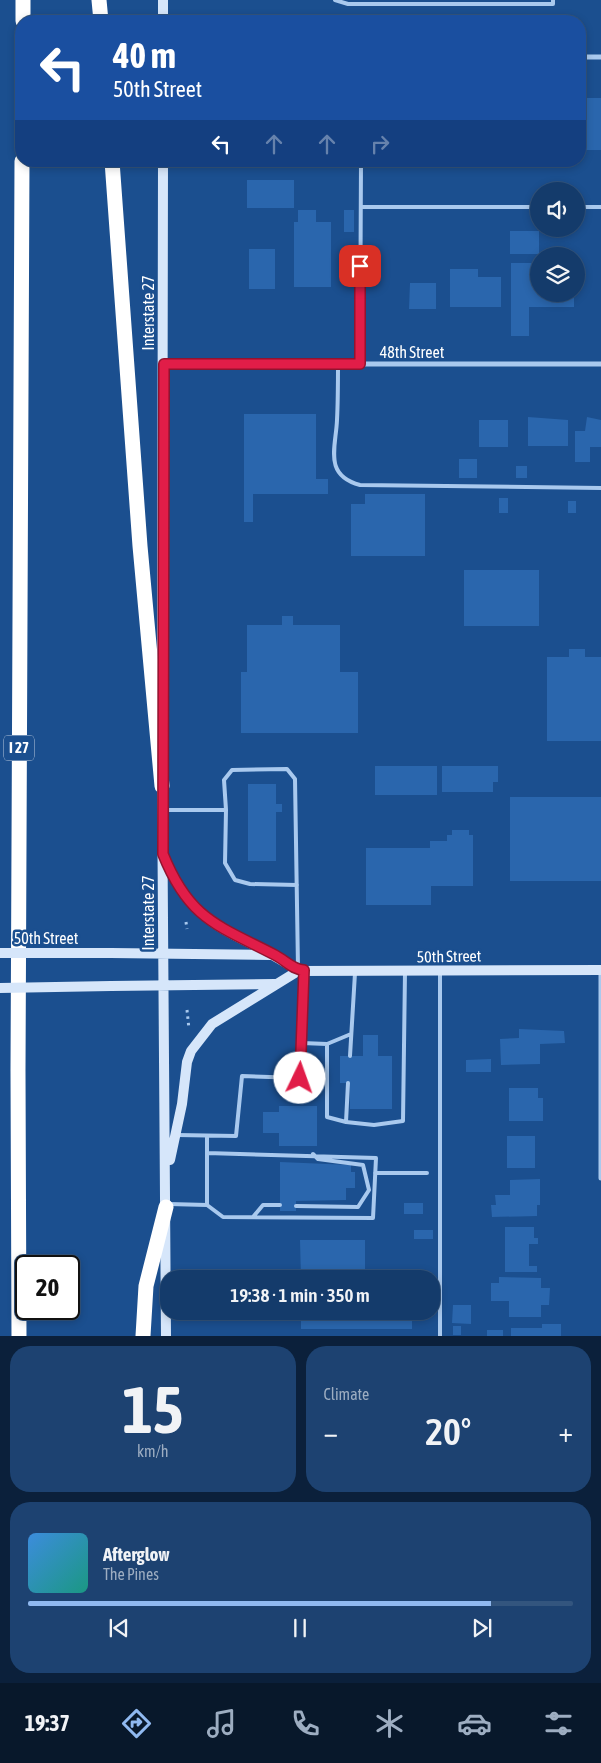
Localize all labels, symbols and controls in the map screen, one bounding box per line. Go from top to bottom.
icon: left [30,35,95,100]
text: 40 m [113,35,176,75]
text: 50th Street [113,76,202,102]
icon: left [207,130,235,158]
icon: ahead [260,130,288,158]
icon: ahead [313,130,341,158]
icon: right [366,130,394,158]
map controls [530,182,585,302]
button: sound [530,182,585,237]
pin [339,245,381,287]
button: layers [530,247,585,302]
icon: arrive [346,252,374,280]
street label: Interstate 27 [139,276,157,350]
street label: 48th Street [380,343,445,361]
road number: I 27 [4,736,34,760]
street label: Interstate 27 [139,876,157,950]
street label: 50th Street [14,929,79,947]
street label: 50th Street [416,946,482,966]
position arrow [273,1051,325,1103]
speed limit sign: 20 [15,1255,80,1320]
text: 19:38 · 1 min · 350 m [230,1284,370,1306]
text: 15 [122,1372,183,1447]
text: Climate [324,1385,369,1403]
text: 20° [425,1410,471,1453]
text: − [324,1416,338,1448]
text: + [558,1416,573,1448]
text: km/h [137,1442,169,1460]
text: Afterglow [103,1543,170,1565]
text: The Pines [103,1565,159,1583]
icon: previous [105,1614,133,1642]
icon: pause [286,1614,314,1642]
icon: next [468,1614,496,1642]
icon: directions [119,1706,154,1741]
icon: music [204,1706,239,1741]
icon: phone [288,1706,323,1741]
icon: climate [372,1706,407,1741]
icon: car [457,1706,492,1741]
icon: filters [541,1706,576,1741]
text: 19:37 [25,1710,70,1736]

